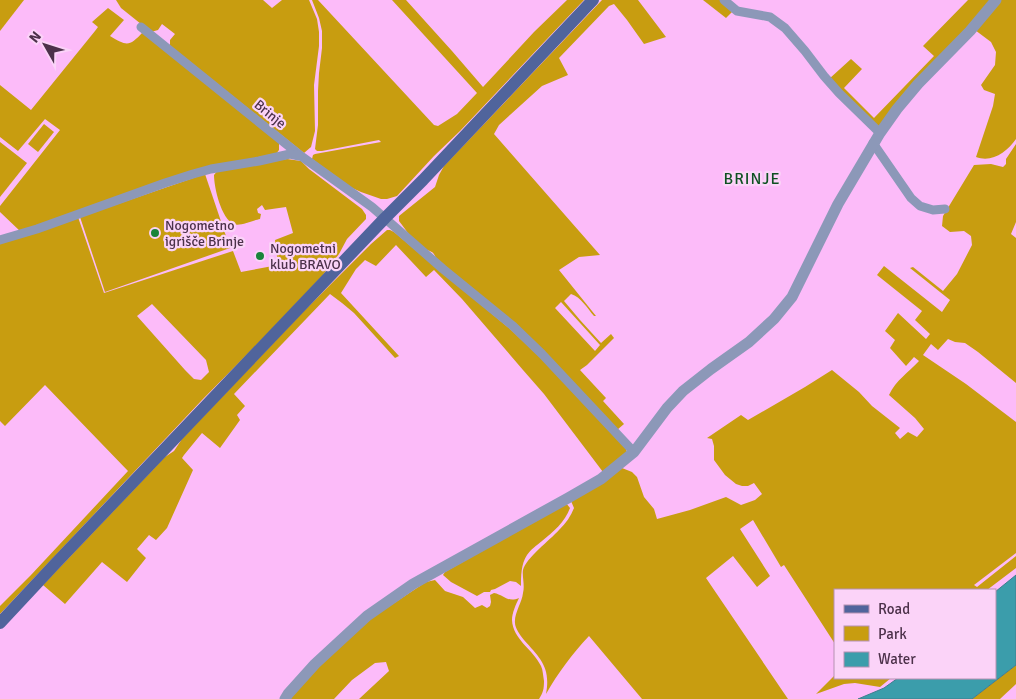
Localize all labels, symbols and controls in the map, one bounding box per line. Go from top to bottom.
north arrow [20,20,70,70]
text: N [26,28,45,46]
street label: Brinje [251,96,289,132]
district label: BRINJE [723,169,781,189]
place label: Nogometno igrišče Brinje [165,217,244,250]
marker: Nogometno igrišče Brinje [149,227,161,239]
place label: Nogometni klub BRAVO [270,240,341,273]
marker: Nogometni klub BRAVO [254,250,266,262]
legend [834,589,996,679]
text: Road [878,600,910,618]
text: Park [878,625,907,643]
text: Water [878,650,916,668]

